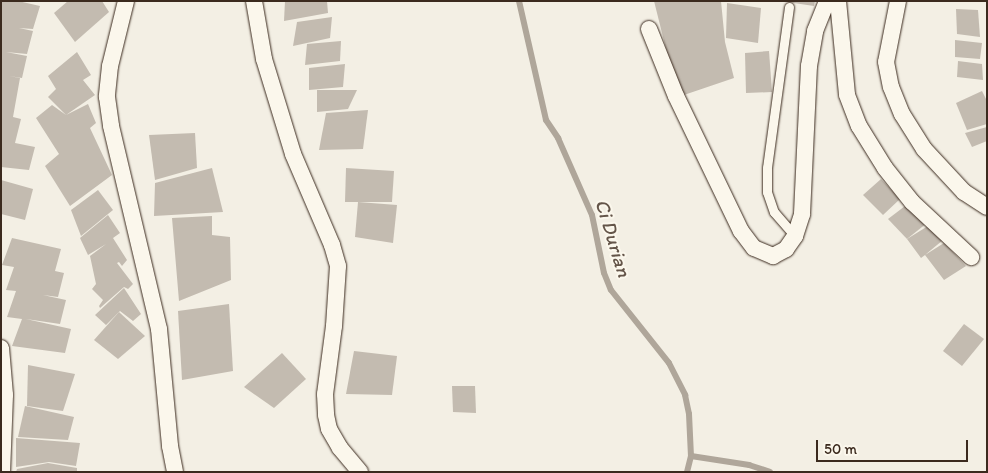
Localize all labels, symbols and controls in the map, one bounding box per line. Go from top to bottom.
water label: Ci Durian [590,196,636,280]
scale bar [818,430,970,462]
text: 50 m [824,440,857,458]

